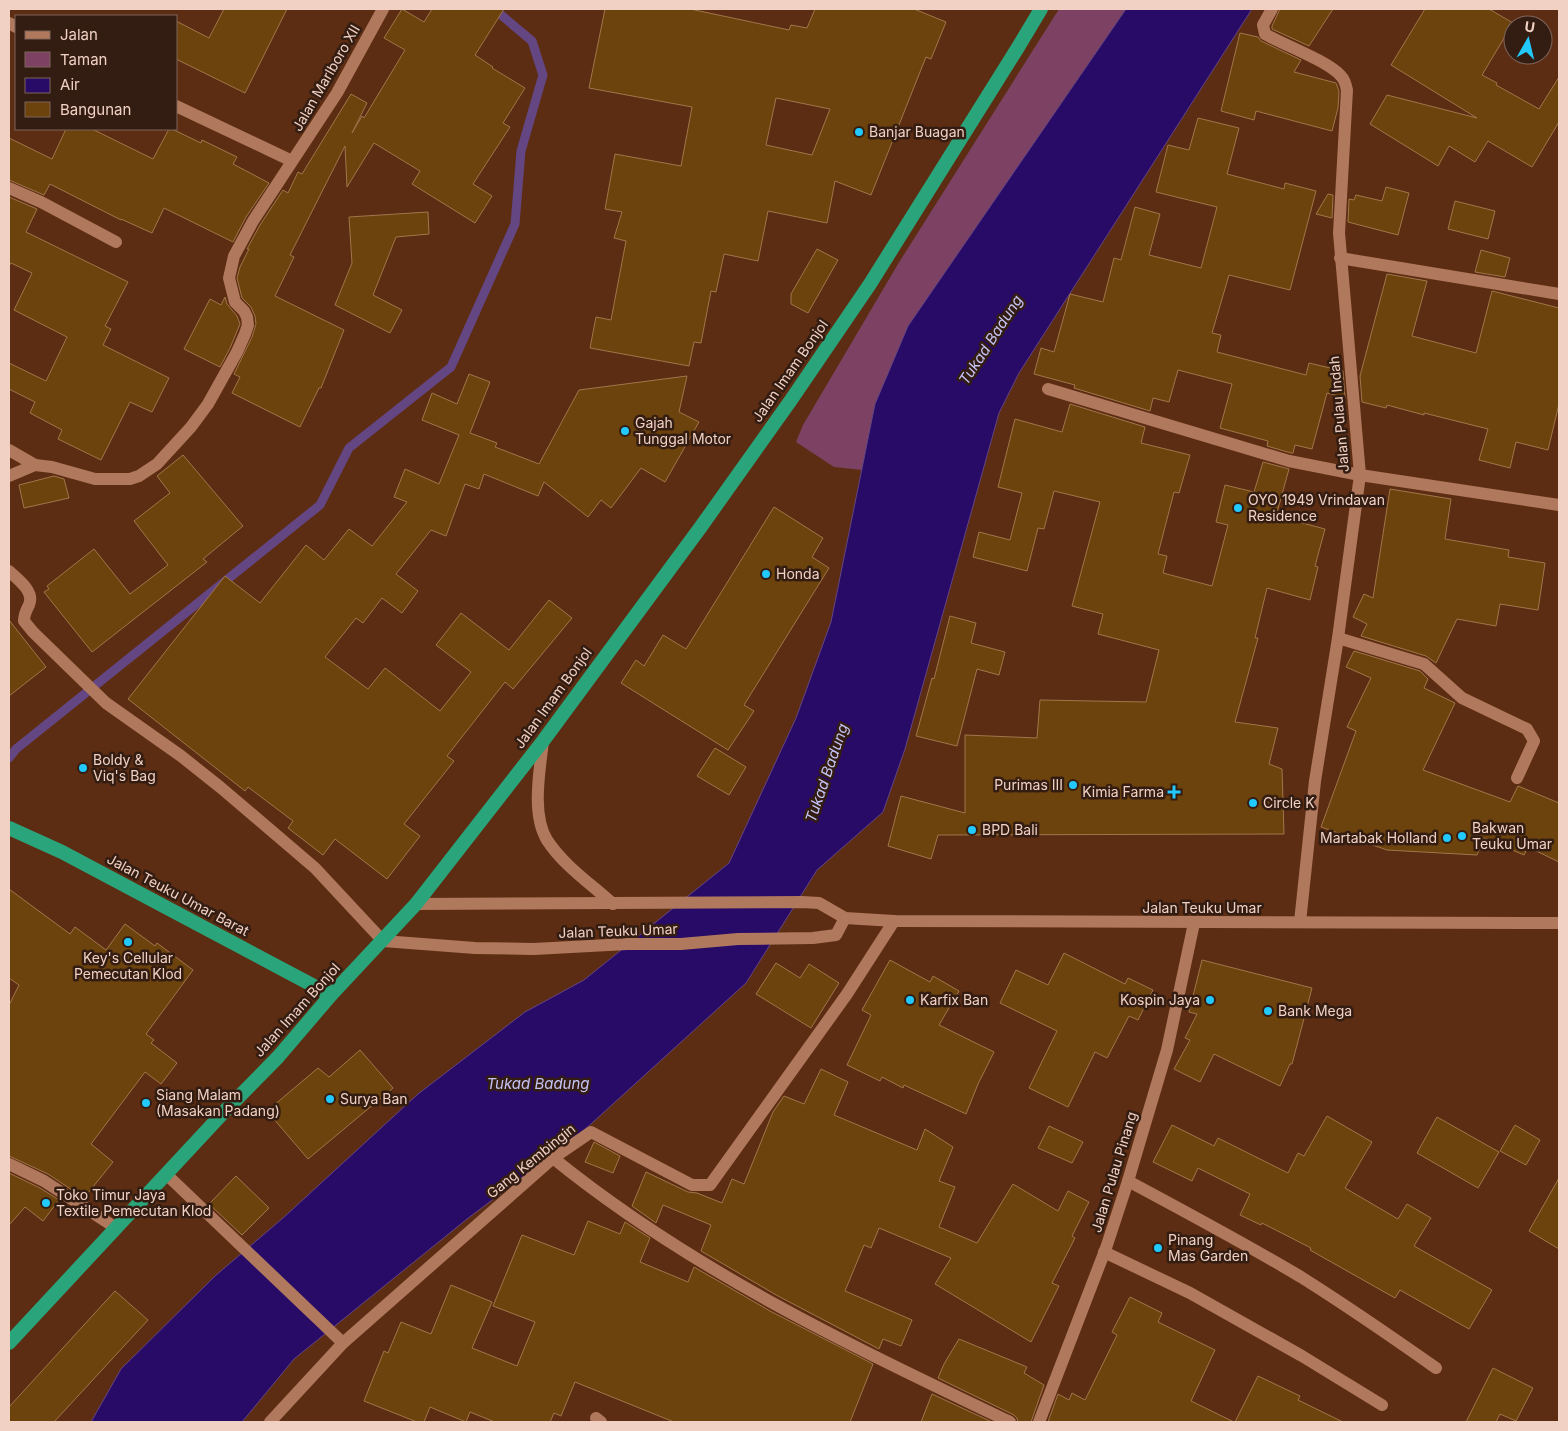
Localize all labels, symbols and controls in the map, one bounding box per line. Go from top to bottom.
legend [15,15,178,130]
north arrow [1503,15,1553,65]
text: U [1524,18,1536,36]
street label: Jalan Marlboro XII [288,21,363,134]
text: Jalan [60,25,98,44]
text: Taman [60,50,107,69]
text: Air [60,75,80,94]
text: Bangunan [60,100,131,119]
place label: Banjar Buagan [869,123,965,140]
marker: Banjar Buagan [853,126,865,138]
water label: Tukad Badung [955,291,1027,388]
street label: Jalan Imam Bonjol [748,317,831,425]
street label: Jalan Pulau Indah [1325,355,1352,473]
place label: Gajah Tunggal Motor [635,414,731,447]
marker: Gajah Tunggal Motor [619,425,631,437]
place label: OYO 1949 Vrindavan Residence [1248,491,1385,524]
marker: OYO 1949 Vrindavan Residence [1232,502,1244,514]
place label: Honda [776,565,820,582]
marker: Honda [760,568,772,580]
street label: Jalan Imam Bonjol [510,644,595,751]
water label: Tukad Badung [801,721,852,825]
place label: Boldy & Viq's Bag [93,751,156,784]
marker: Boldy & Viq's Bag [77,762,89,774]
place label: Purimas III [994,776,1063,793]
marker: Purimas III [1067,779,1079,791]
place label: Kimia Farma [1082,783,1164,800]
marker: Kimia Farma [1168,786,1180,798]
place label: Circle K [1263,794,1315,811]
marker: Circle K [1247,797,1259,809]
place label: Bakwan Teuku Umar [1472,819,1552,852]
place label: BPD Bali [982,821,1038,838]
marker: BPD Bali [966,824,978,836]
place label: Martabak Holland [1320,829,1437,846]
marker: Bakwan Teuku Umar [1456,830,1468,842]
marker: Martabak Holland [1441,832,1453,844]
street label: Jalan Teuku Umar Barat [104,850,252,939]
street label: Jalan Teuku Umar [1142,899,1262,916]
street label: Jalan Teuku Umar [558,920,678,941]
marker: Key's Cellular Pemecutan Klod [122,936,134,948]
place label: Key's Cellular Pemecutan Klod [74,949,182,982]
street label: Jalan Imam Bonjol [250,959,343,1060]
place label: Karfix Ban [920,991,988,1008]
place label: Kospin Jaya [1120,991,1200,1008]
marker: Karfix Ban [904,994,916,1006]
marker: Kospin Jaya [1204,994,1216,1006]
place label: Bank Mega [1278,1002,1352,1019]
marker: Bank Mega [1262,1005,1274,1017]
water label: Tukad Badung [486,1074,590,1093]
place label: Siang Malam (Masakan Padang) [156,1086,280,1119]
place label: Surya Ban [340,1090,408,1107]
marker: Surya Ban [324,1093,336,1105]
marker: Siang Malam (Masakan Padang) [140,1097,152,1109]
street label: Jalan Pulau Pinang [1087,1109,1140,1234]
street label: Gang Kembingin [483,1120,578,1201]
place label: Toko Timur Jaya Textile Pemecutan Klod [56,1186,211,1219]
marker: Toko Timur Jaya Textile Pemecutan Klod [40,1197,52,1209]
place label: Pinang Mas Garden [1168,1231,1248,1264]
marker: Pinang Mas Garden [1152,1242,1164,1254]

